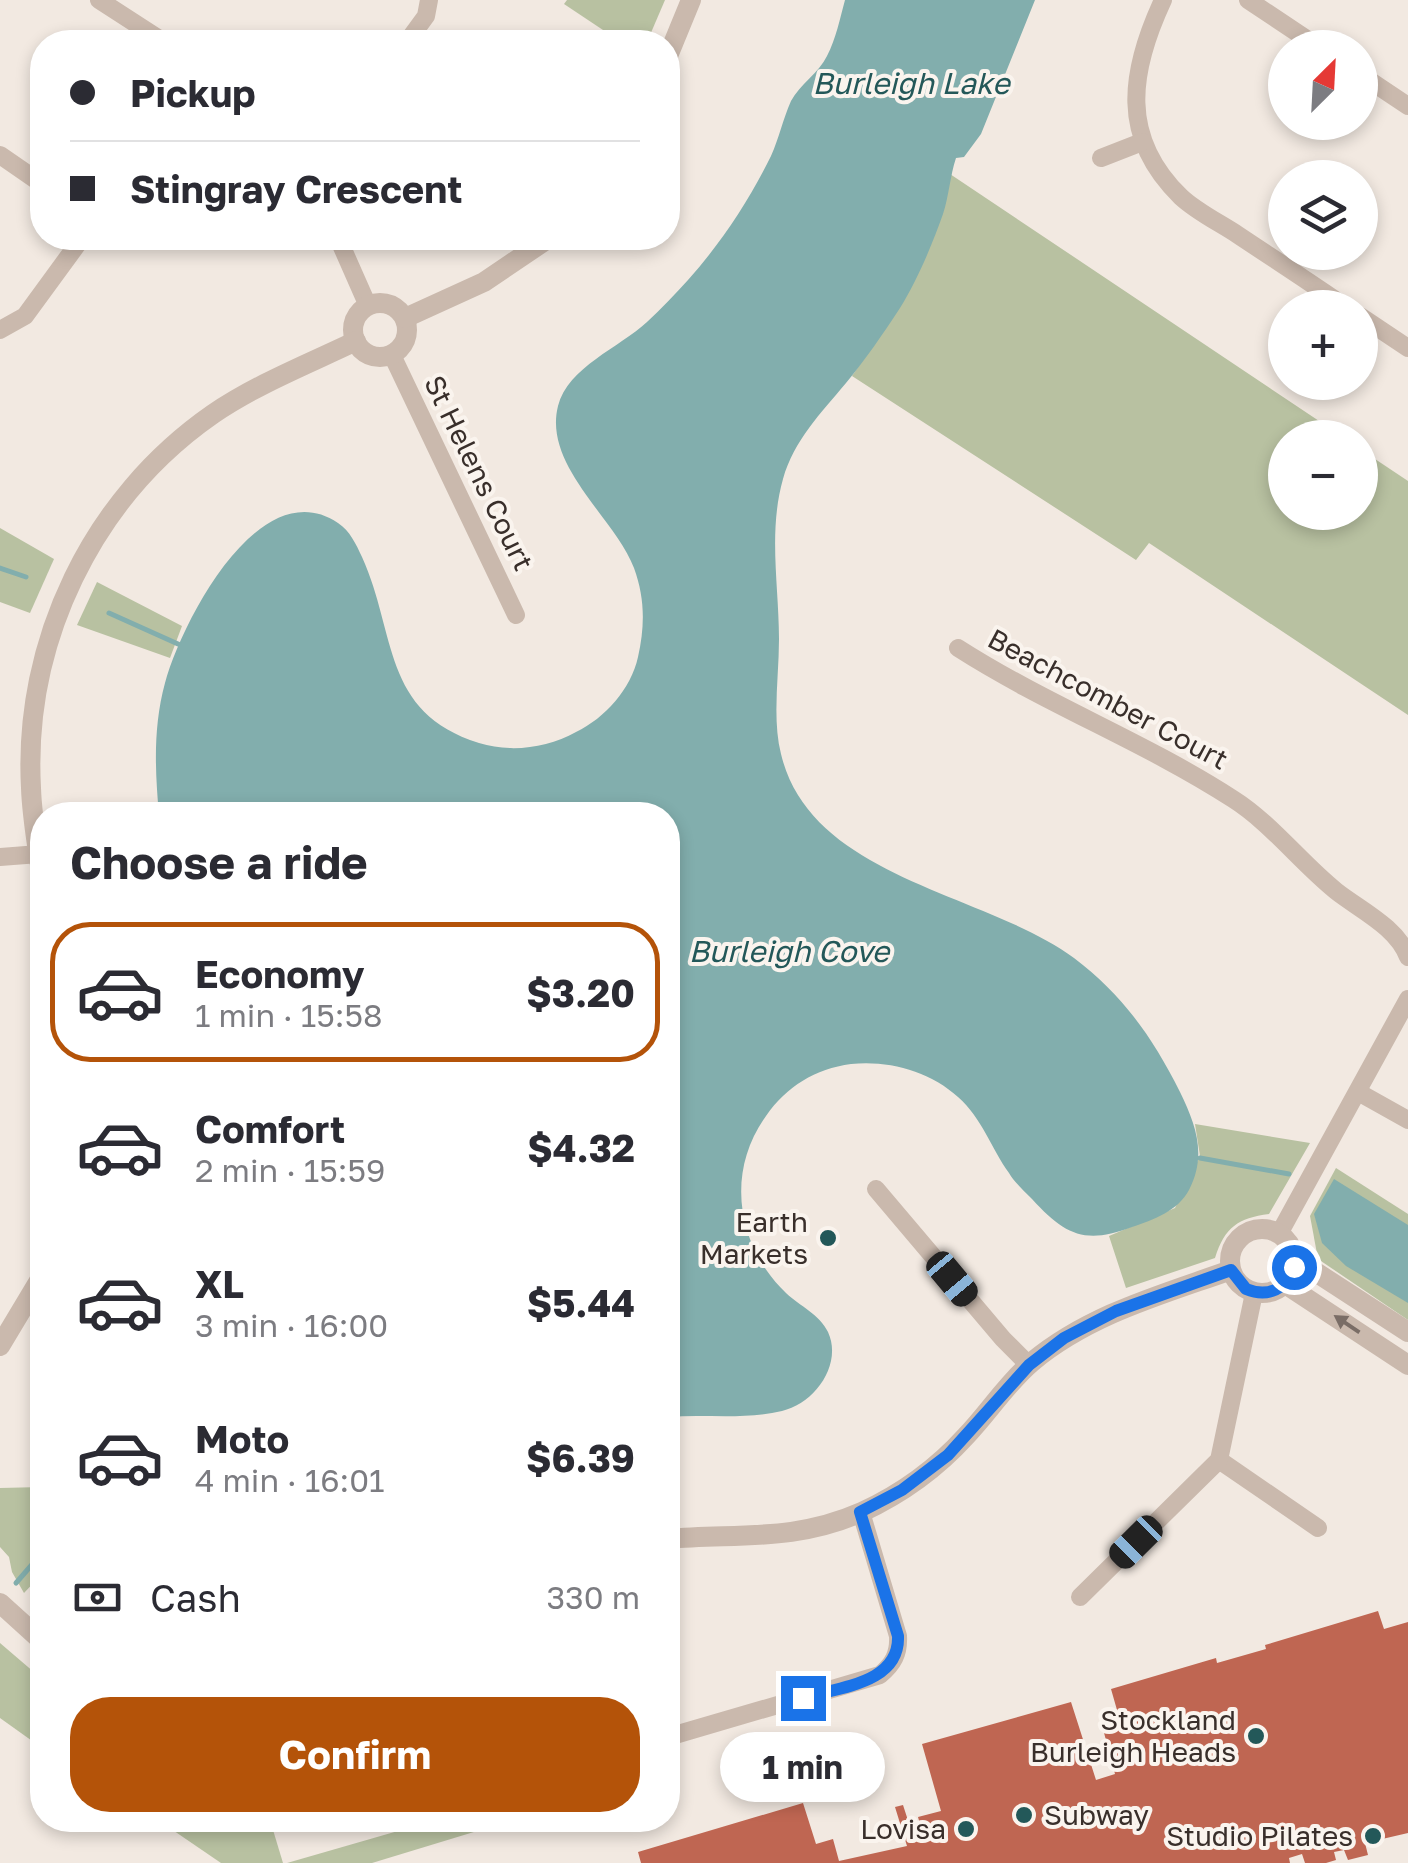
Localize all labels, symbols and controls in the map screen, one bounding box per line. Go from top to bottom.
north arrow [1268,30,1378,140]
map controls [1268,30,1378,530]
water label: Burleigh Lake [812,65,1012,101]
text: Pickup [130,70,256,115]
button: layers [1268,160,1378,270]
text: Stingray Crescent [130,166,462,211]
button: + [1268,290,1378,400]
street label: St Helens Court [418,370,541,576]
button: − [1268,420,1378,530]
street label: Beachcomber Court [983,621,1234,776]
text: Choose a ride [70,835,368,889]
water label: Burleigh Cove [689,933,892,969]
icon: car [75,947,165,1037]
text: Economy [195,951,364,996]
text: $3.20 [526,970,635,1015]
text: 1 min · 15:58 [195,996,382,1034]
icon: car [75,1102,165,1192]
text: Comfort [195,1106,345,1151]
text: $4.32 [527,1125,635,1170]
text: 2 min · 15:59 [195,1151,385,1189]
place label: Earth Markets [700,1205,808,1270]
marker: Earth Markets [817,1227,839,1249]
route start [1272,1245,1317,1290]
car [921,1246,983,1312]
icon: car [75,1257,165,1347]
text: XL [195,1261,244,1306]
text: $5.44 [527,1280,635,1325]
text: 3 min · 16:00 [195,1306,388,1344]
one-way arrow [1333,1316,1360,1334]
icon: car [75,1412,165,1502]
text: Moto [195,1416,289,1461]
text: $6.39 [526,1435,635,1480]
text: 4 min · 16:01 [195,1461,385,1499]
car [1104,1510,1168,1574]
icon: cash [70,1570,125,1625]
text: Cash [150,1575,241,1620]
text: 330 m [546,1578,640,1616]
route end [781,1676,826,1721]
button: Confirm [70,1697,640,1812]
place label: Stockland Burleigh Heads [1030,1703,1236,1768]
marker: Stockland Burleigh Heads [1245,1725,1267,1747]
callout: 1 min [720,1733,886,1803]
text: 1 min [762,1748,843,1786]
place label: Subway [1044,1798,1149,1831]
marker: Subway [1013,1804,1035,1826]
place label: Lovisa [860,1812,946,1845]
marker: Lovisa [955,1818,977,1840]
place label: Studio Pilates [1166,1819,1353,1852]
marker: Studio Pilates [1362,1825,1384,1847]

